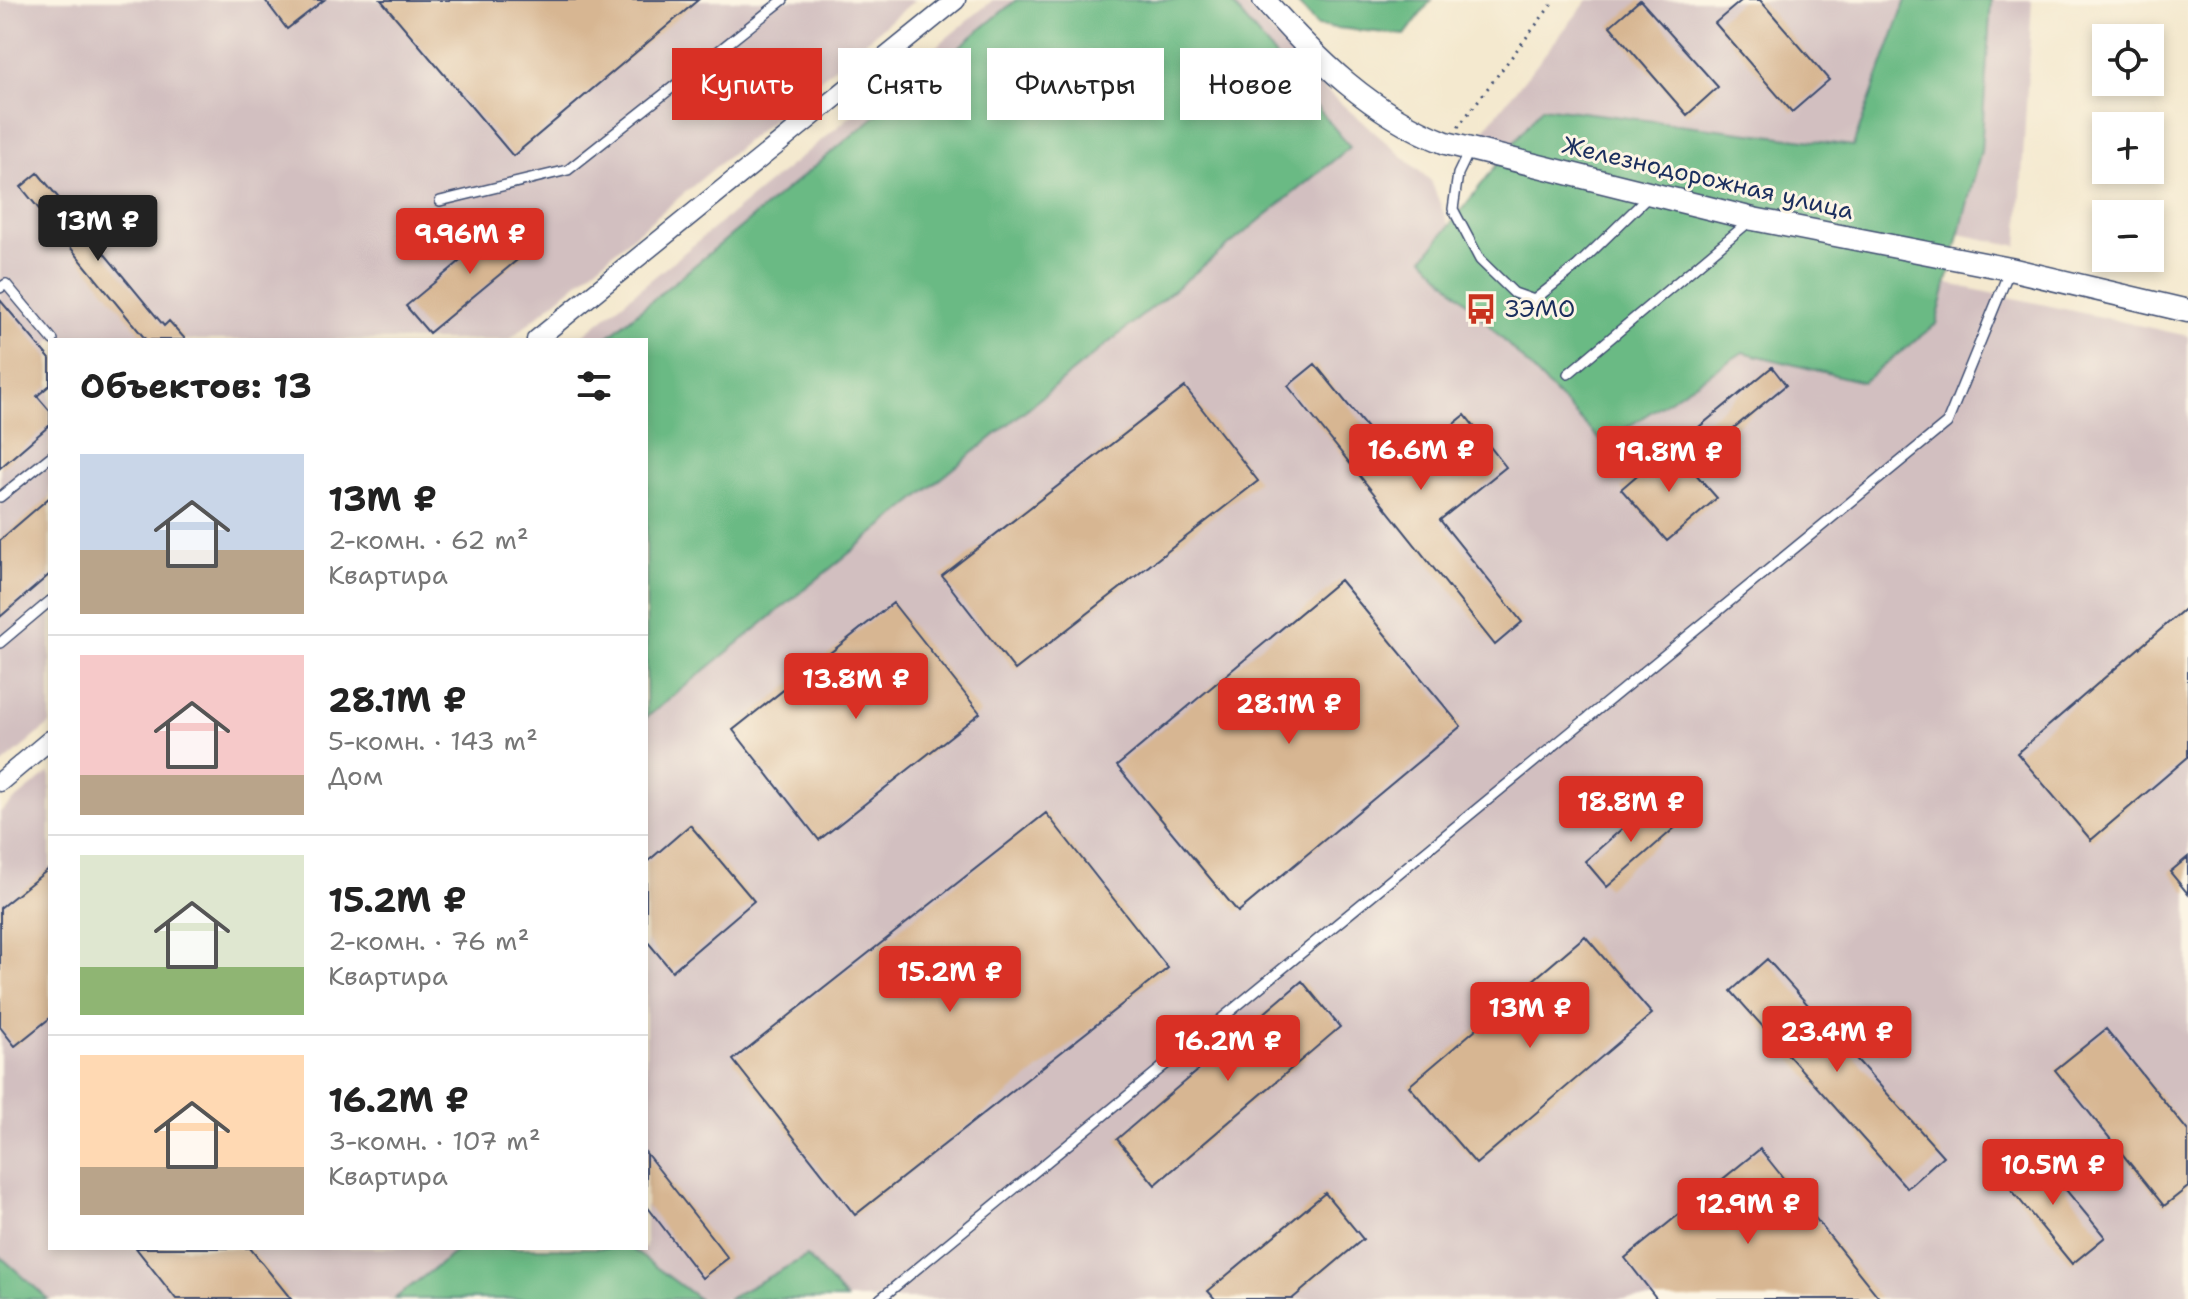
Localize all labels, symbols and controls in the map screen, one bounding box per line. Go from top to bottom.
map controls [2092,24,2164,272]
button: locate [2092,24,2164,96]
chip: Купить [672,48,822,120]
chip: Снять [838,48,971,120]
chip: Фильтры [987,48,1164,120]
chip: Новое [1180,48,1321,120]
button: + [2092,112,2164,184]
street label: Железнодорожная улица [1559,129,1857,227]
pin: 13M ₽ [42,195,154,263]
button: − [2092,200,2164,272]
text: 13M ₽ [56,203,140,238]
pin: 9.96M ₽ [396,208,544,276]
text: 9.96M ₽ [414,216,526,251]
bus stop icon: ЗЭМО [1464,292,1498,326]
place label: ЗЭМО [1505,293,1575,325]
text: Объектов: 13 [80,363,312,409]
icon: filters [572,364,616,408]
pin: 16.6M ₽ [1347,424,1495,492]
pin: 19.8M ₽ [1595,426,1743,494]
text: 16.6M ₽ [1367,432,1475,467]
text: 19.8M ₽ [1615,434,1723,469]
text: 13M ₽ [328,476,437,522]
icon: home [144,486,240,582]
text: 2-комн. · 62 m² [328,522,529,557]
text: Квартира [328,557,448,592]
pin: 13.8M ₽ [782,653,930,721]
text: 13.8M ₽ [802,661,910,696]
text: 28.1M ₽ [328,677,467,723]
pin: 28.1M ₽ [1215,678,1363,746]
text: 28.1M ₽ [1236,686,1342,721]
icon: home [144,687,240,783]
text: 5-комн. · 143 m² [328,723,538,758]
text: Дом [328,758,383,793]
pin: 18.8M ₽ [1557,776,1705,844]
text: 18.8M ₽ [1577,784,1685,819]
text: 15.2M ₽ [328,877,467,923]
icon: home [144,887,240,983]
text: 2-комн. · 76 m² [328,923,529,958]
pin: 15.2M ₽ [876,946,1024,1014]
text: 15.2M ₽ [897,954,1003,989]
text: Квартира [328,958,448,993]
pin: 13M ₽ [1474,982,1586,1050]
text: 13M ₽ [1488,990,1572,1025]
pin: 23.4M ₽ [1763,1006,1911,1074]
text: 23.4M ₽ [1780,1014,1894,1049]
pin: 16.2M ₽ [1154,1015,1302,1083]
text: 16.2M ₽ [1174,1023,1282,1058]
text: 16.2M ₽ [328,1077,469,1123]
icon: home [144,1087,240,1183]
text: 3-комн. · 107 m² [328,1123,541,1158]
pin: 10.5M ₽ [1979,1139,2127,1207]
text: 10.5M ₽ [2000,1147,2106,1182]
text: Квартира [328,1158,448,1193]
pin: 12.9M ₽ [1674,1178,1822,1246]
text: 12.9M ₽ [1695,1186,1801,1221]

